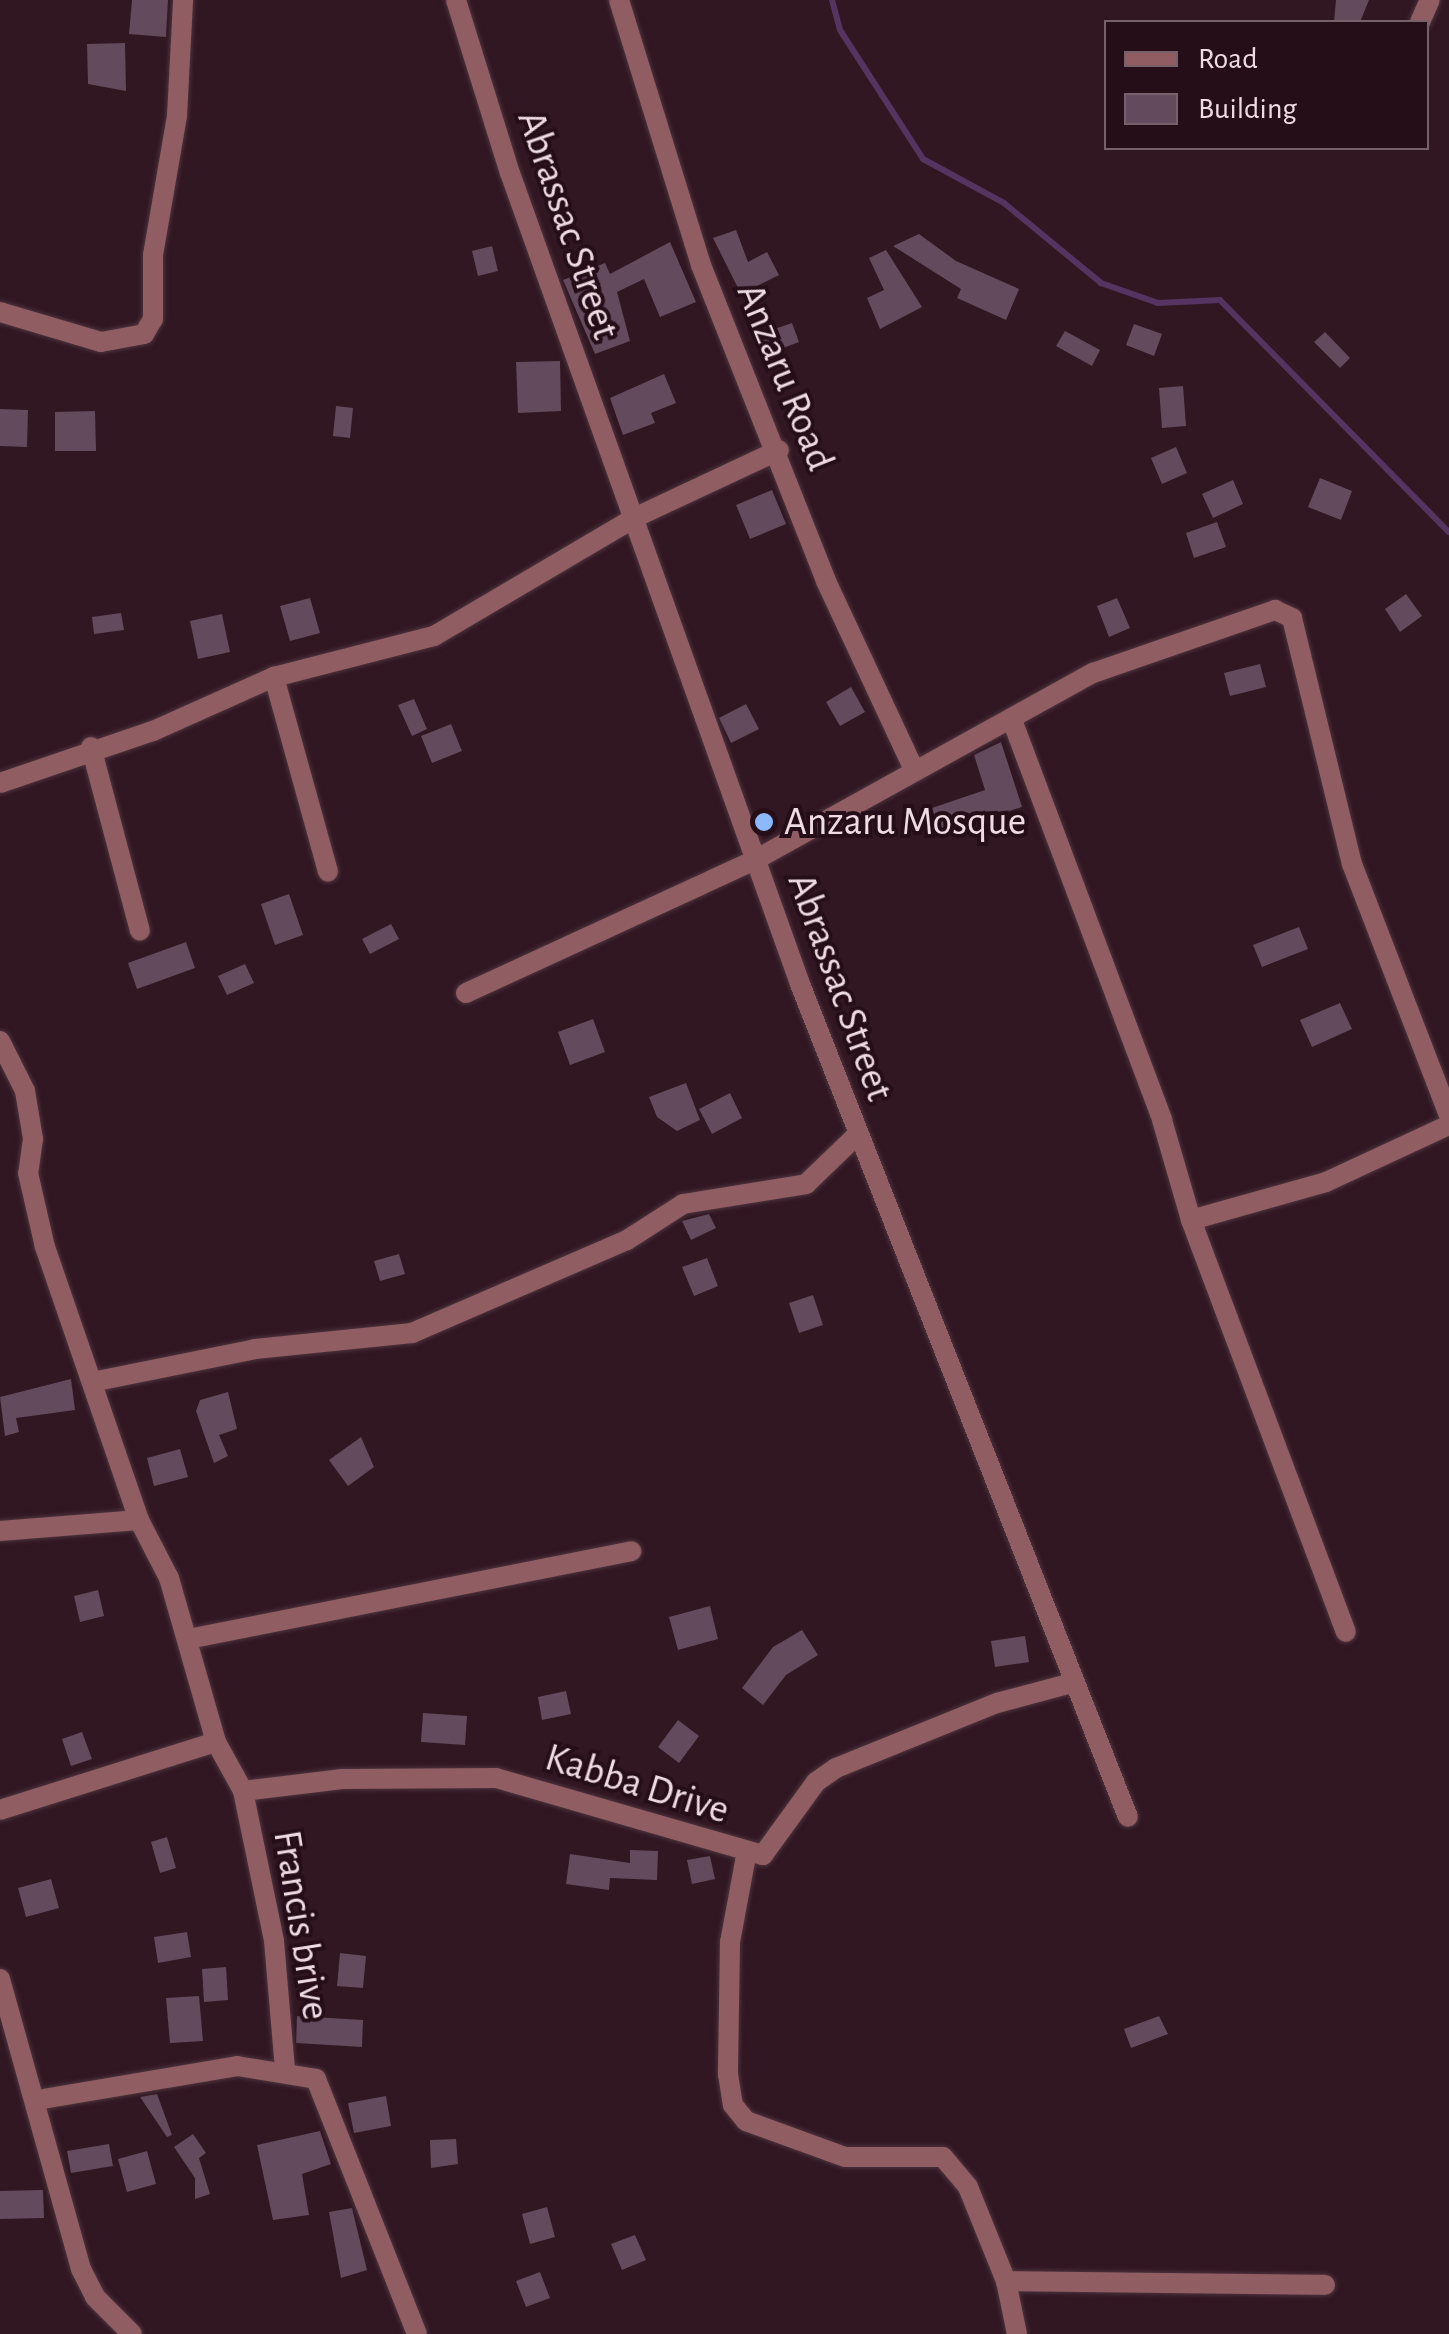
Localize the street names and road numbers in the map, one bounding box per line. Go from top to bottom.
street label: Abrassac Street [506,104,630,346]
street label: Anzaru Road [726,276,844,478]
street label: Abrassac Street [777,867,903,1107]
street label: Kabba Drive [539,1733,735,1835]
street label: Francis brive [262,1827,340,2023]

